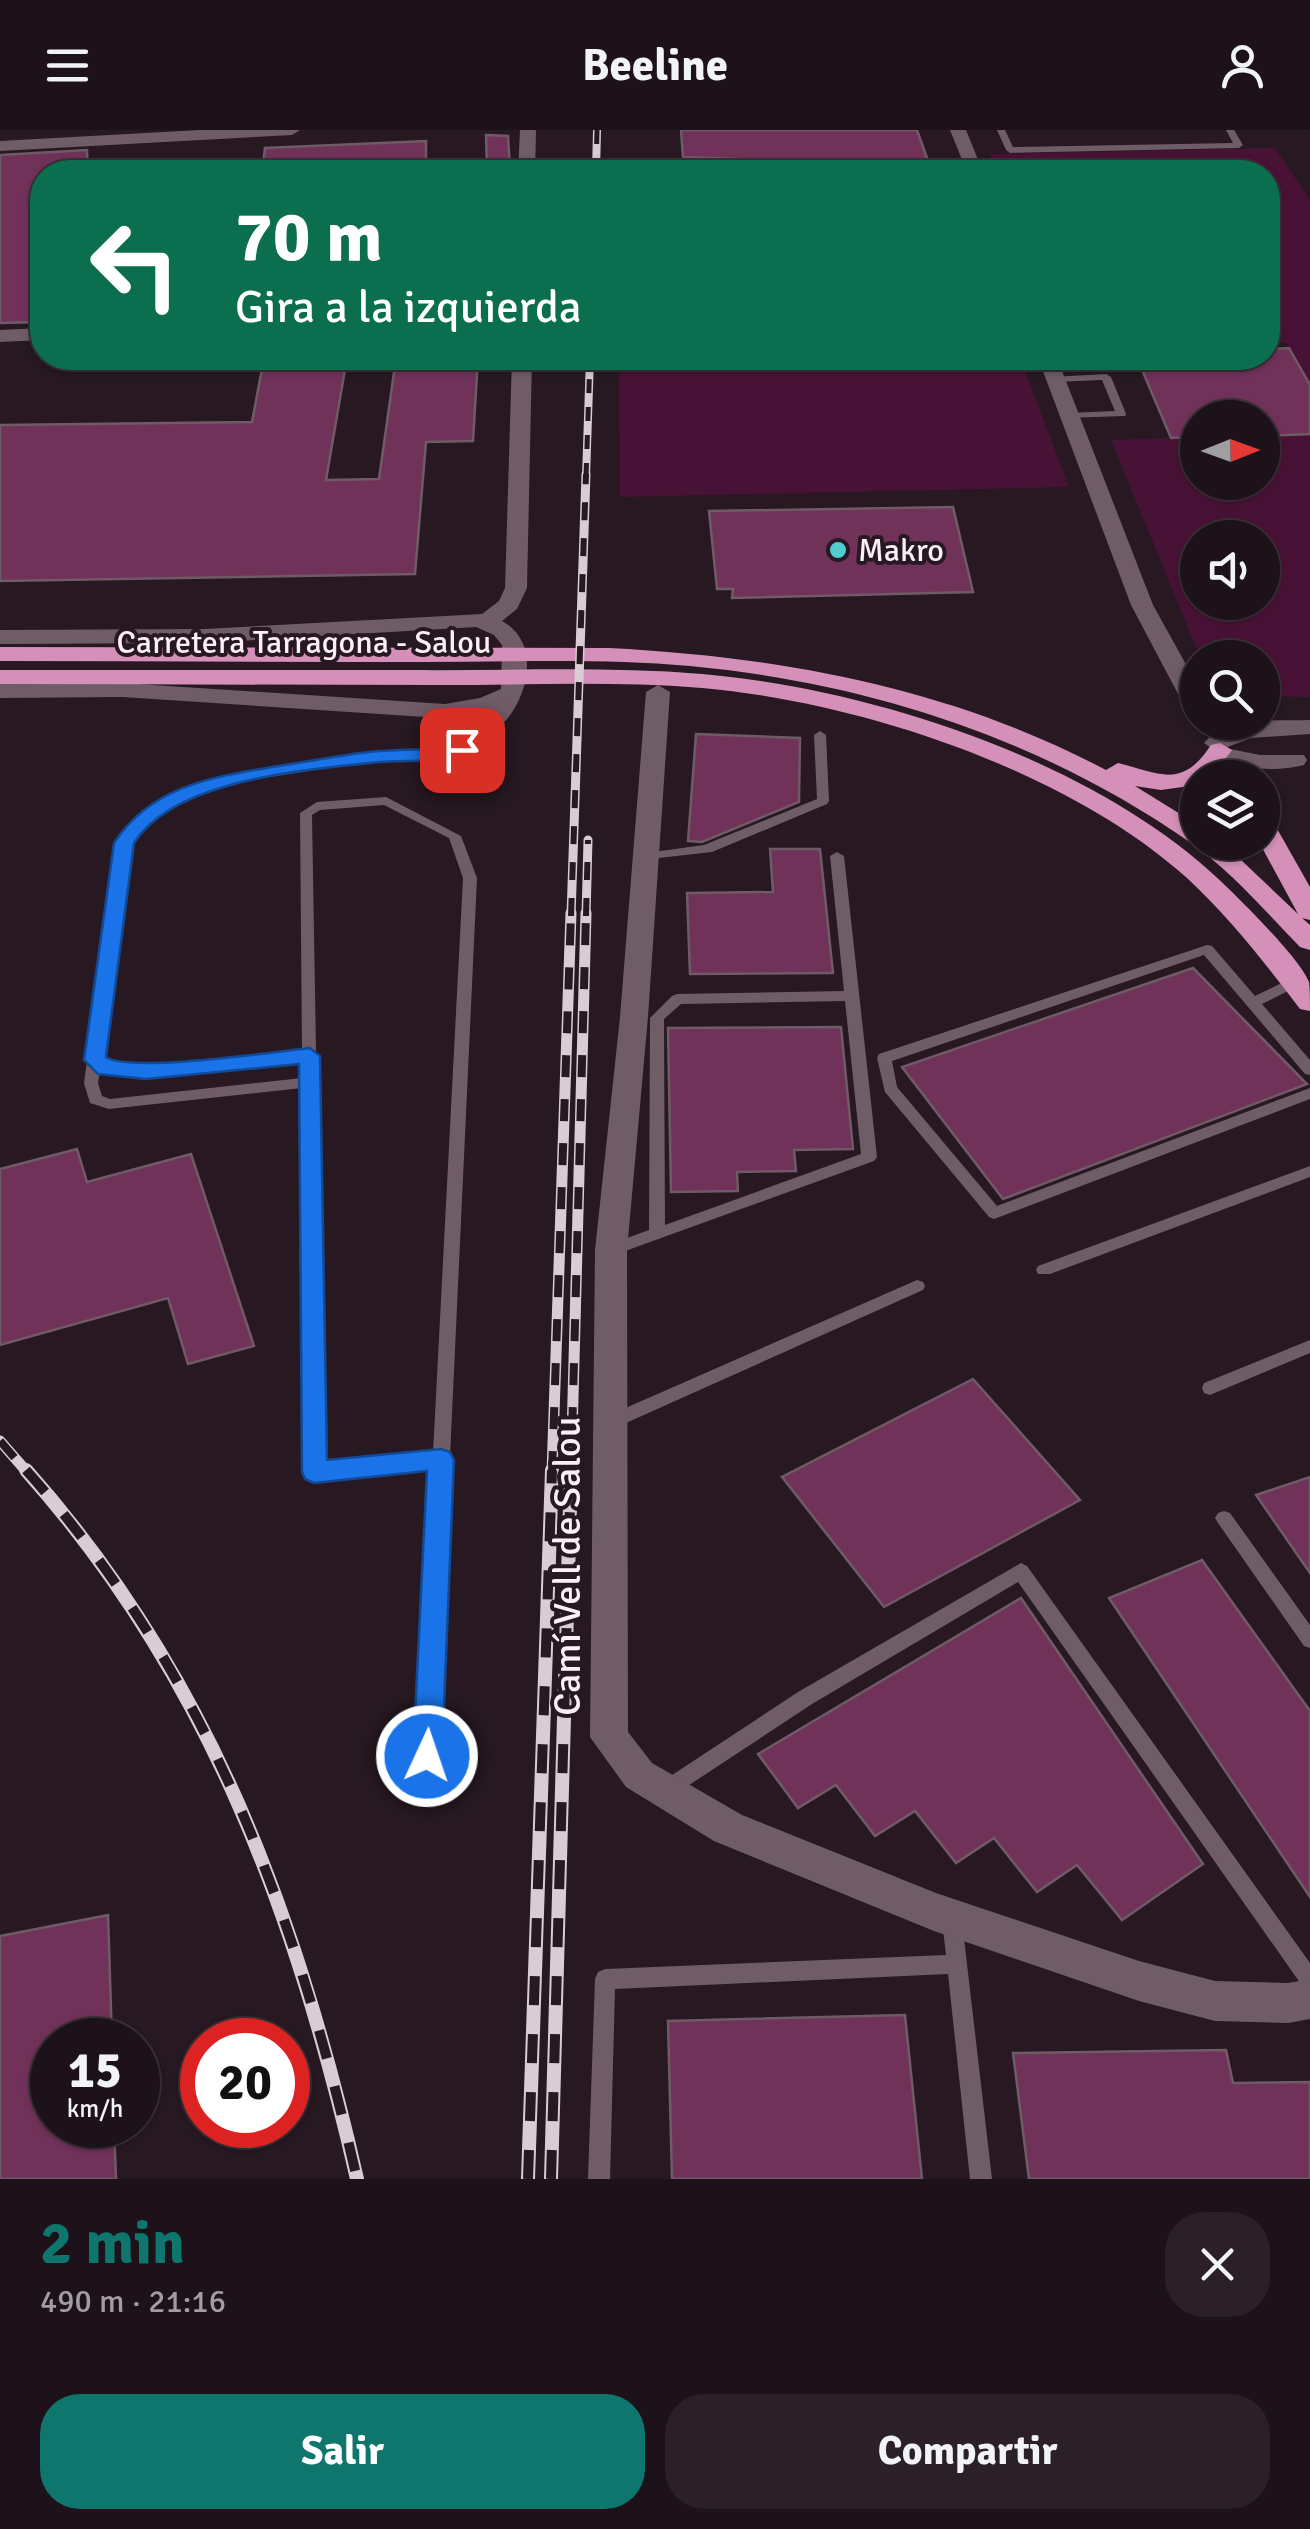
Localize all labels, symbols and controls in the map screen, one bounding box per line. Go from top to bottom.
icon: menu [40,38,95,93]
text: Beeline [582,38,728,93]
icon: person [1215,38,1270,93]
text: 70 m [235,194,383,280]
icon: left [70,200,200,330]
text: Gira a la izquierda [235,280,582,335]
north arrow [1180,400,1280,500]
map controls [1180,400,1280,860]
button: sound [1180,520,1280,620]
place label: Makro [858,531,944,570]
marker: Makro [827,539,849,561]
street label: Carretera Tarragona - Salou [117,623,491,662]
button: search [1180,640,1280,740]
pin [420,708,505,793]
icon: arrive [435,723,490,778]
button: layers [1180,760,1280,860]
street label: Camí Vell de Salou [544,1416,591,1716]
position arrow [375,1704,479,1808]
speed limit sign: 20 [180,2018,310,2148]
text: 15 [68,2040,122,2102]
text: km/h [67,2093,123,2124]
text: 2 min [40,2207,185,2281]
button: close [1165,2212,1270,2317]
text: 490 m · 21:16 [40,2282,226,2321]
button: Salir [40,2394,645,2509]
button: Compartir [665,2394,1270,2509]

